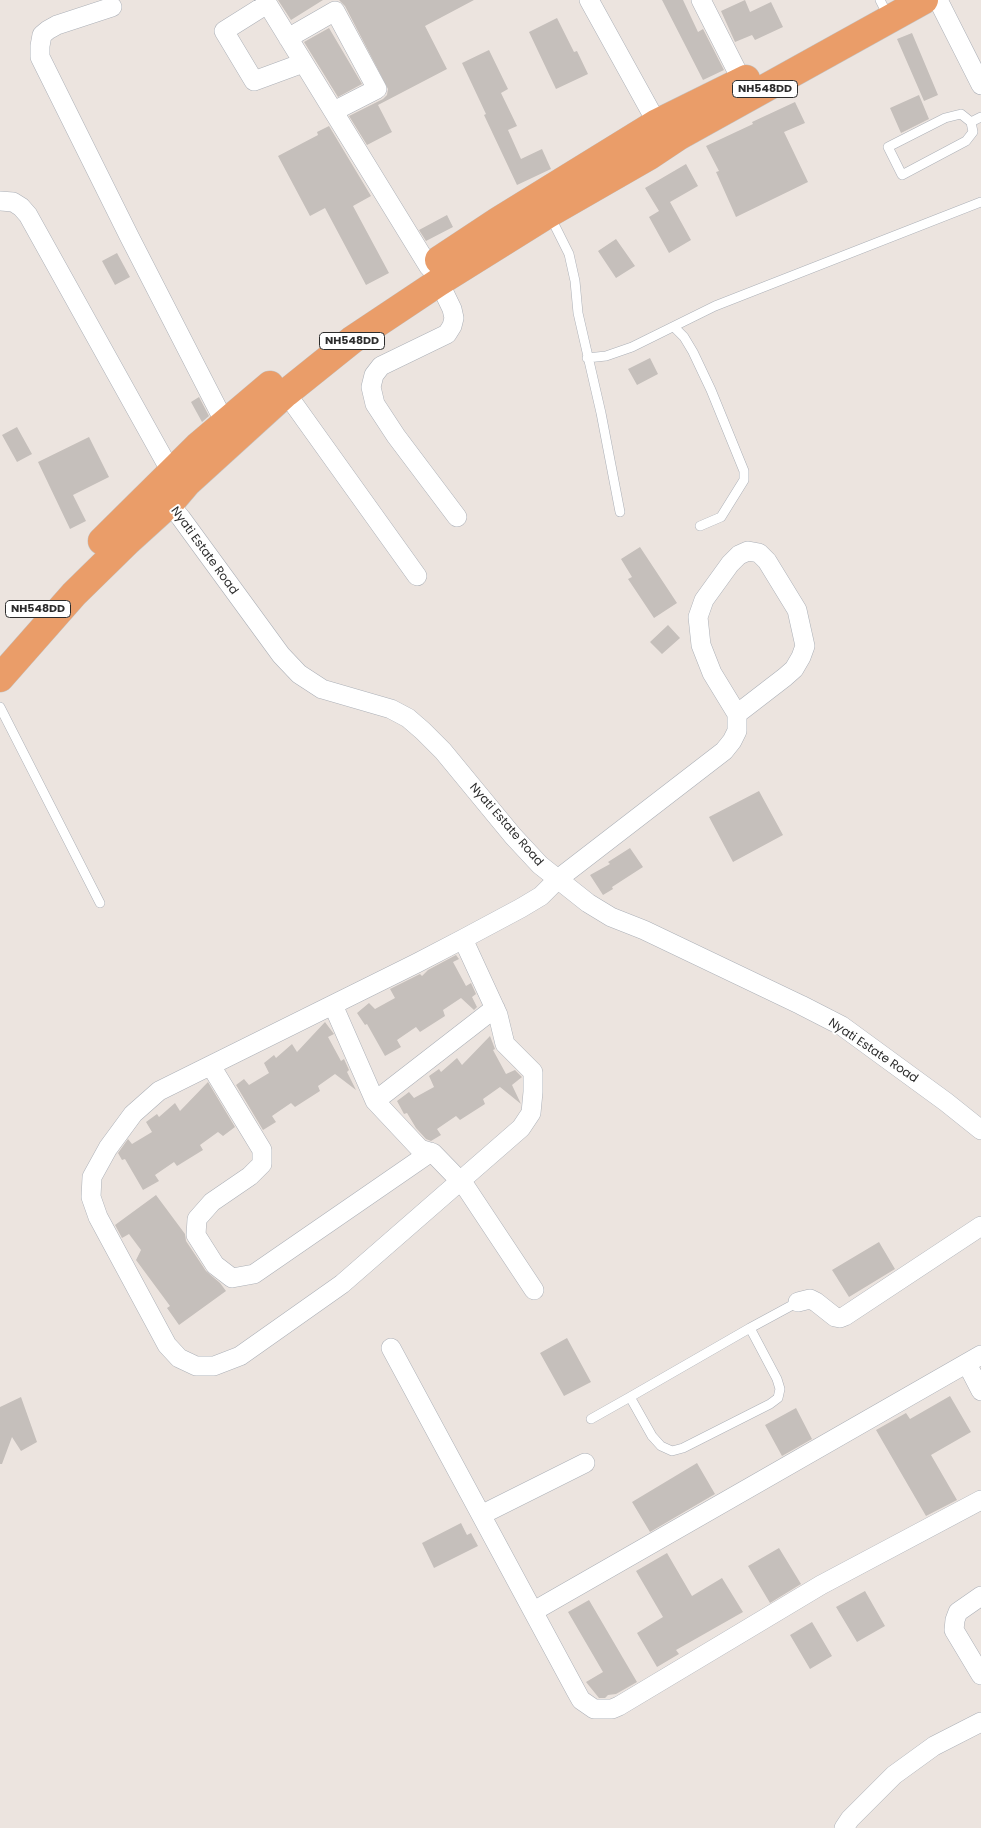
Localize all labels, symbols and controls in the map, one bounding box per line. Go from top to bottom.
road number: NH548DD [732,80,798,98]
road number: NH548DD [320,332,384,350]
street label: Nyati Estate Road [167,504,241,598]
road number: NH548DD [5,600,70,618]
street label: Nyati Estate Road [466,781,546,869]
street label: Nyati Estate Road [825,1016,921,1086]

